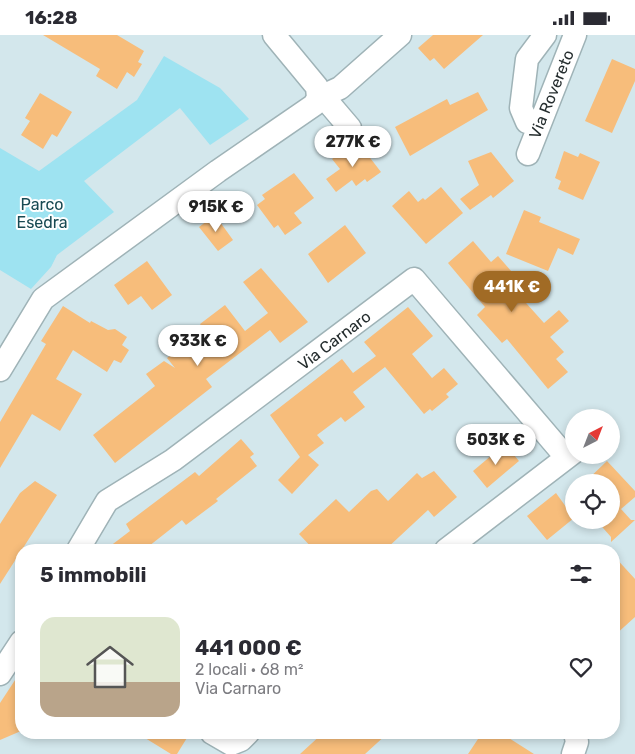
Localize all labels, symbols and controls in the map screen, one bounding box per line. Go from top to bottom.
text: 16:28 [25,6,78,29]
street label: Via Rovereto [525,47,578,141]
pin: 277K € [312,125,394,168]
text: 277K € [325,132,381,151]
pin: 915K € [175,191,257,233]
park label: Parco Esedra [16,195,68,232]
text: 915K € [188,197,244,216]
pin: 441K € [471,271,553,313]
text: 441K € [484,277,540,296]
street label: Via Carnaro [294,307,374,374]
pin: 933K € [157,325,239,367]
text: 933K € [169,331,227,350]
north arrow [565,409,620,464]
map controls [565,409,620,529]
pin: 503K € [455,423,537,466]
text: 503K € [467,430,525,449]
button: locate [565,474,620,529]
icon: filters [567,560,595,588]
text: 5 immobili [40,562,147,587]
text: 441 000 € [195,635,302,660]
icon: home [80,637,140,697]
icon: heart [567,653,595,681]
text: 2 locali · 68 m² [195,660,303,679]
text: Via Carnaro [195,679,281,698]

